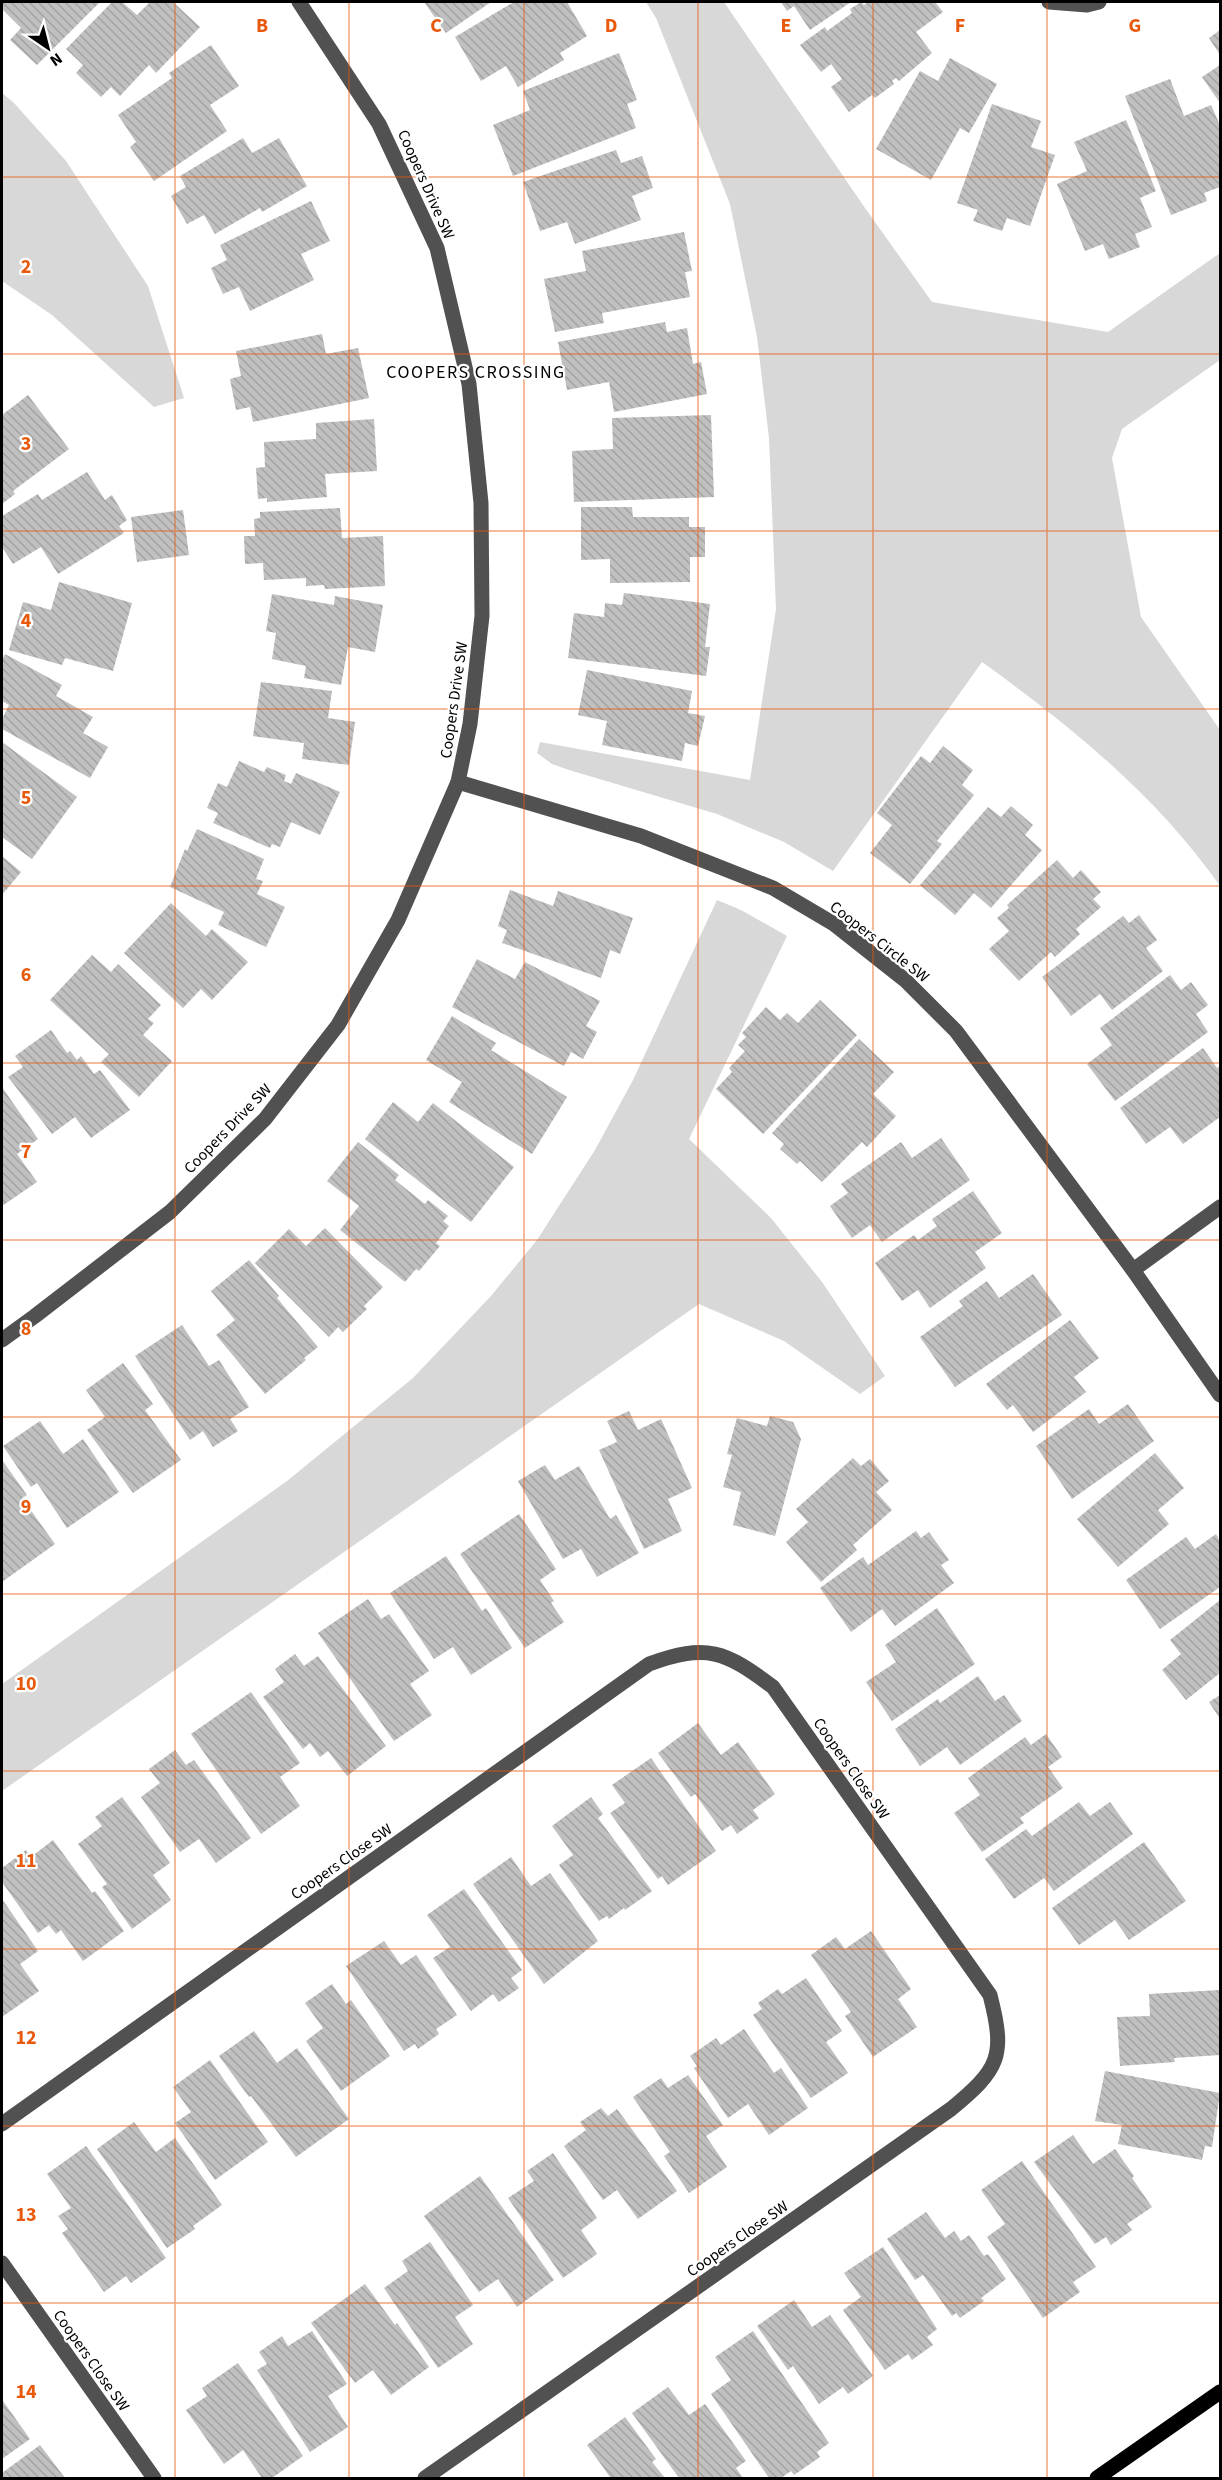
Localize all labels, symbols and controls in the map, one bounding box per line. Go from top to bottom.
text: B [256,12,268,40]
text: C [430,12,442,40]
text: D [605,12,617,40]
text: E [781,12,791,40]
text: F [955,12,965,40]
text: G [1129,12,1141,40]
north arrow [18,18,78,78]
text: N [45,47,67,72]
street label: Coopers Drive SW [392,126,460,243]
text: 2 [21,253,31,281]
district label: COOPERS CROSSING [386,360,566,385]
text: 3 [21,430,31,458]
text: 4 [21,607,32,635]
street label: Coopers Drive SW [435,640,473,760]
text: 5 [21,784,31,812]
street label: Coopers Circle SW [825,896,934,988]
text: 6 [21,961,31,989]
street label: Coopers Drive SW [179,1078,277,1179]
text: 7 [21,1138,31,1166]
text: 8 [21,1315,31,1343]
text: 9 [21,1493,31,1521]
text: 10 [15,1670,37,1698]
street label: Coopers Close SW [808,1713,895,1824]
street label: Coopers Close SW [286,1818,397,1905]
text: 11 [15,1847,37,1875]
text: 12 [15,2024,37,2052]
street label: Coopers Close SW [682,2195,793,2282]
text: 13 [15,2201,37,2229]
street label: Coopers Close SW [48,2305,135,2416]
text: 14 [15,2378,37,2406]

